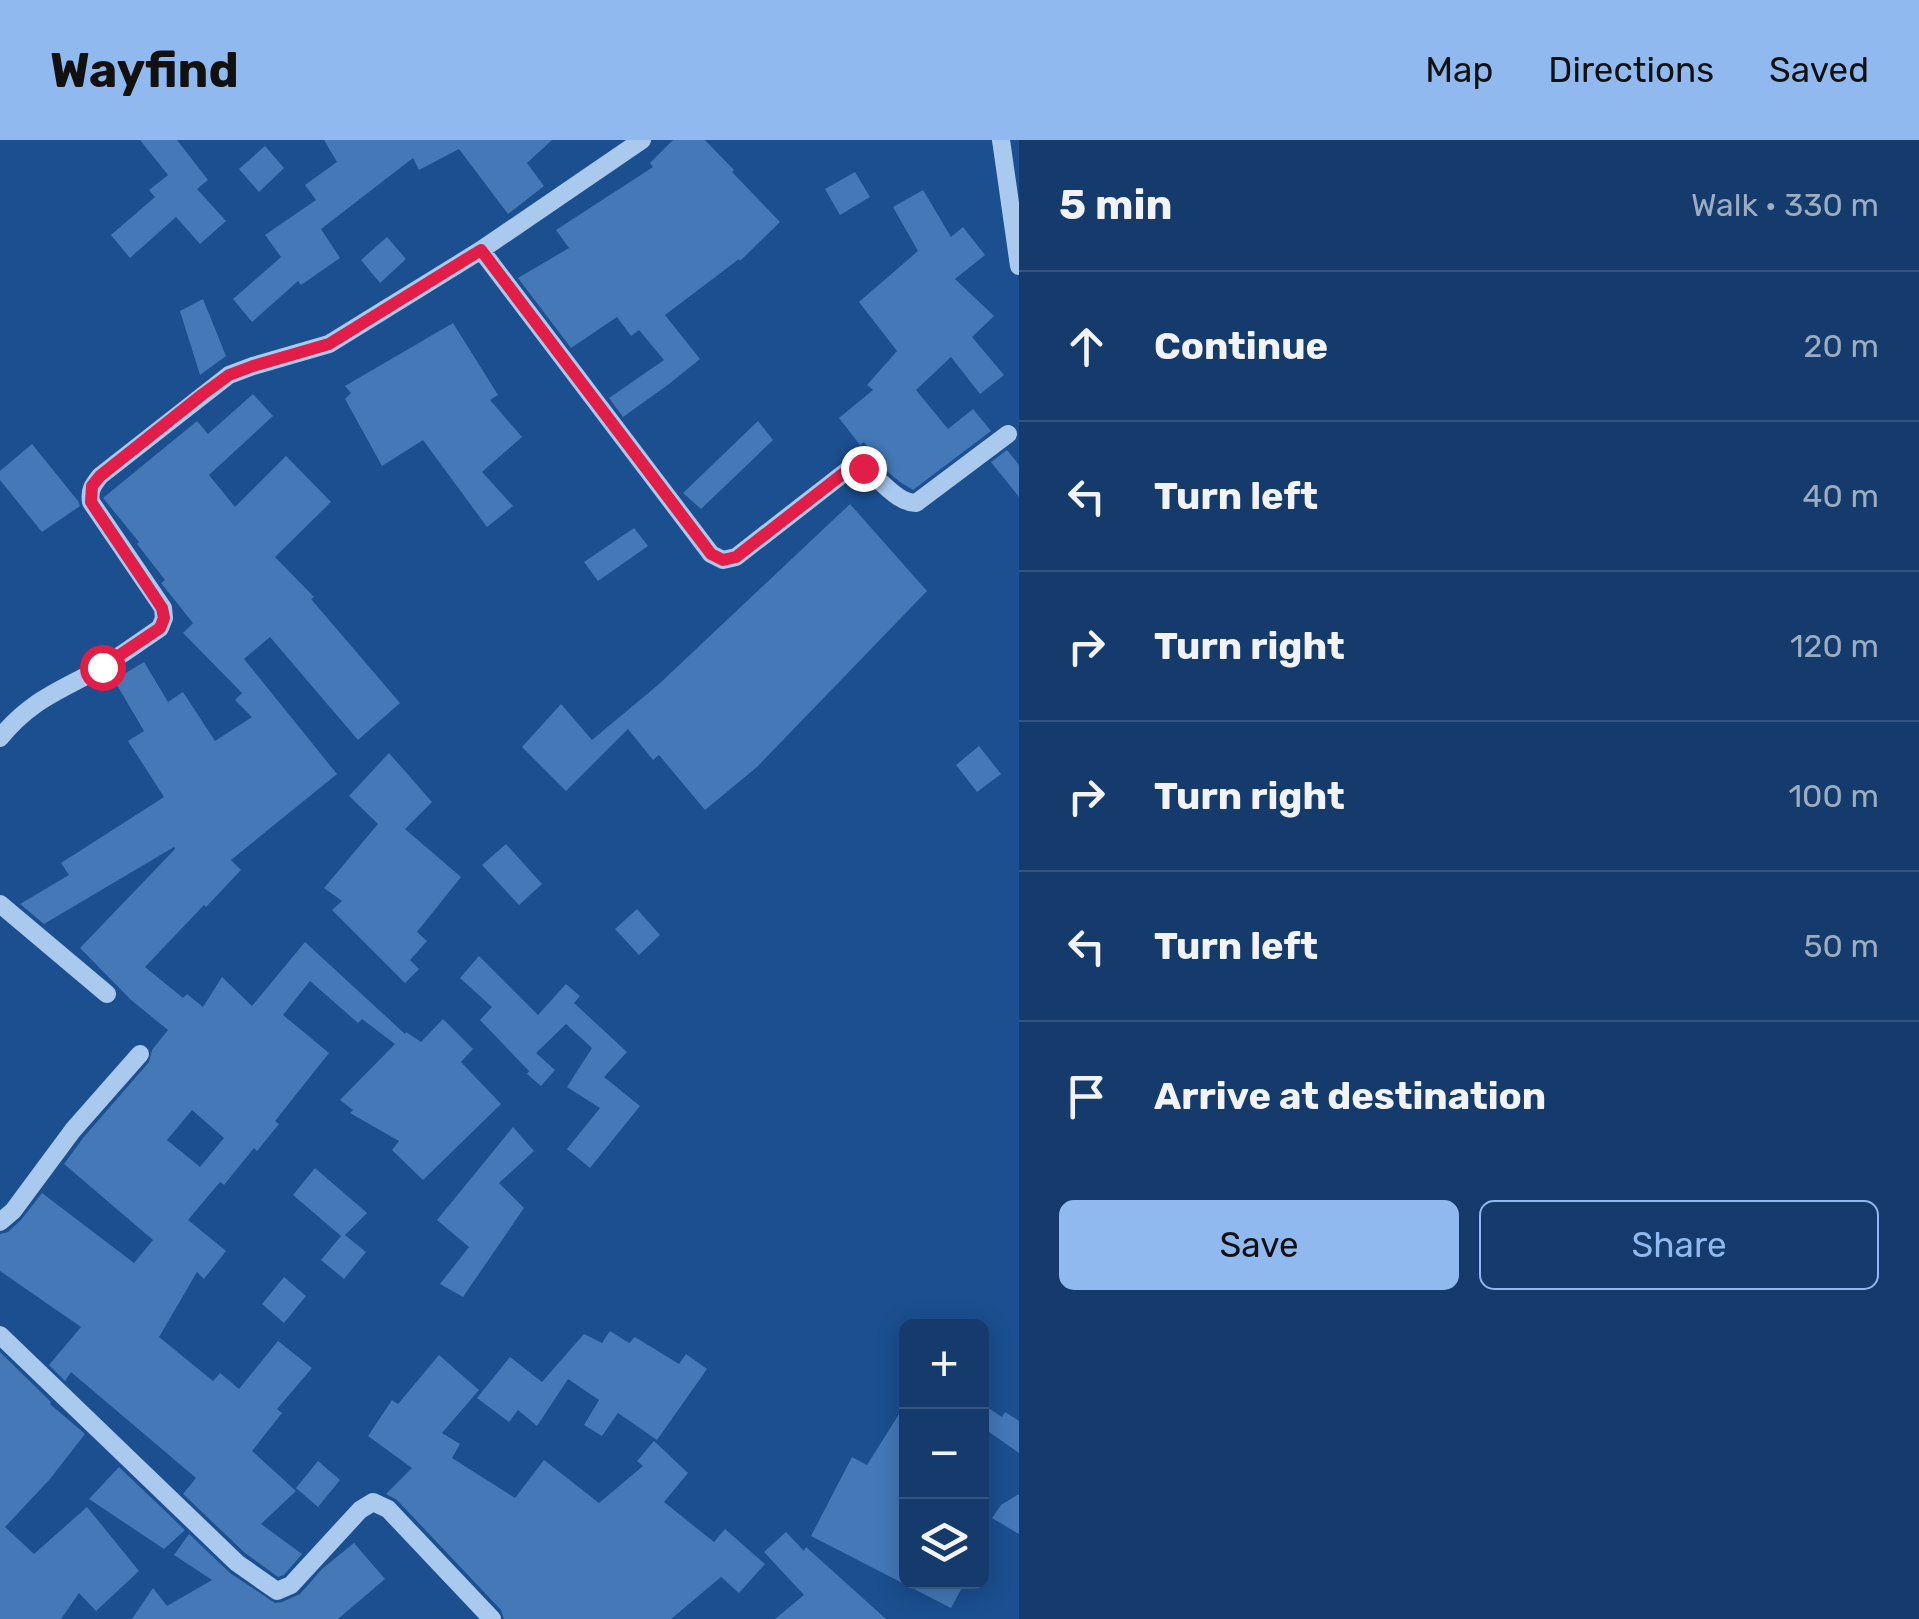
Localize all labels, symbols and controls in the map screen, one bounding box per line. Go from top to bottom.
text: Wayfind [50,42,239,99]
text: Map [1425,49,1493,91]
text: Directions [1548,49,1714,91]
text: Saved [1769,49,1869,91]
text: 5 min [1059,180,1173,230]
text: Walk · 330 m [1691,186,1879,224]
icon: ahead [1059,319,1114,374]
text: Continue [1154,323,1328,369]
text: 20 m [1804,327,1879,365]
route end [841,446,887,492]
icon: left [1059,469,1114,524]
text: Turn left [1154,473,1318,519]
text: 40 m [1803,477,1879,515]
icon: right [1059,619,1114,674]
text: Turn right [1154,623,1345,669]
text: 120 m [1790,627,1879,665]
route start [80,645,126,691]
icon: right [1059,769,1114,824]
text: Turn right [1154,773,1345,819]
text: 100 m [1788,777,1879,815]
icon: left [1059,919,1114,974]
text: Turn left [1154,923,1318,969]
text: 50 m [1803,927,1879,965]
icon: arrive [1059,1069,1114,1124]
text: Arrive at destination [1154,1073,1546,1119]
button: Save [1059,1200,1459,1290]
button: Share [1479,1200,1879,1290]
map controls [899,1319,989,1589]
button: + [899,1319,989,1409]
button: − [899,1409,989,1499]
button: layers [899,1499,989,1589]

